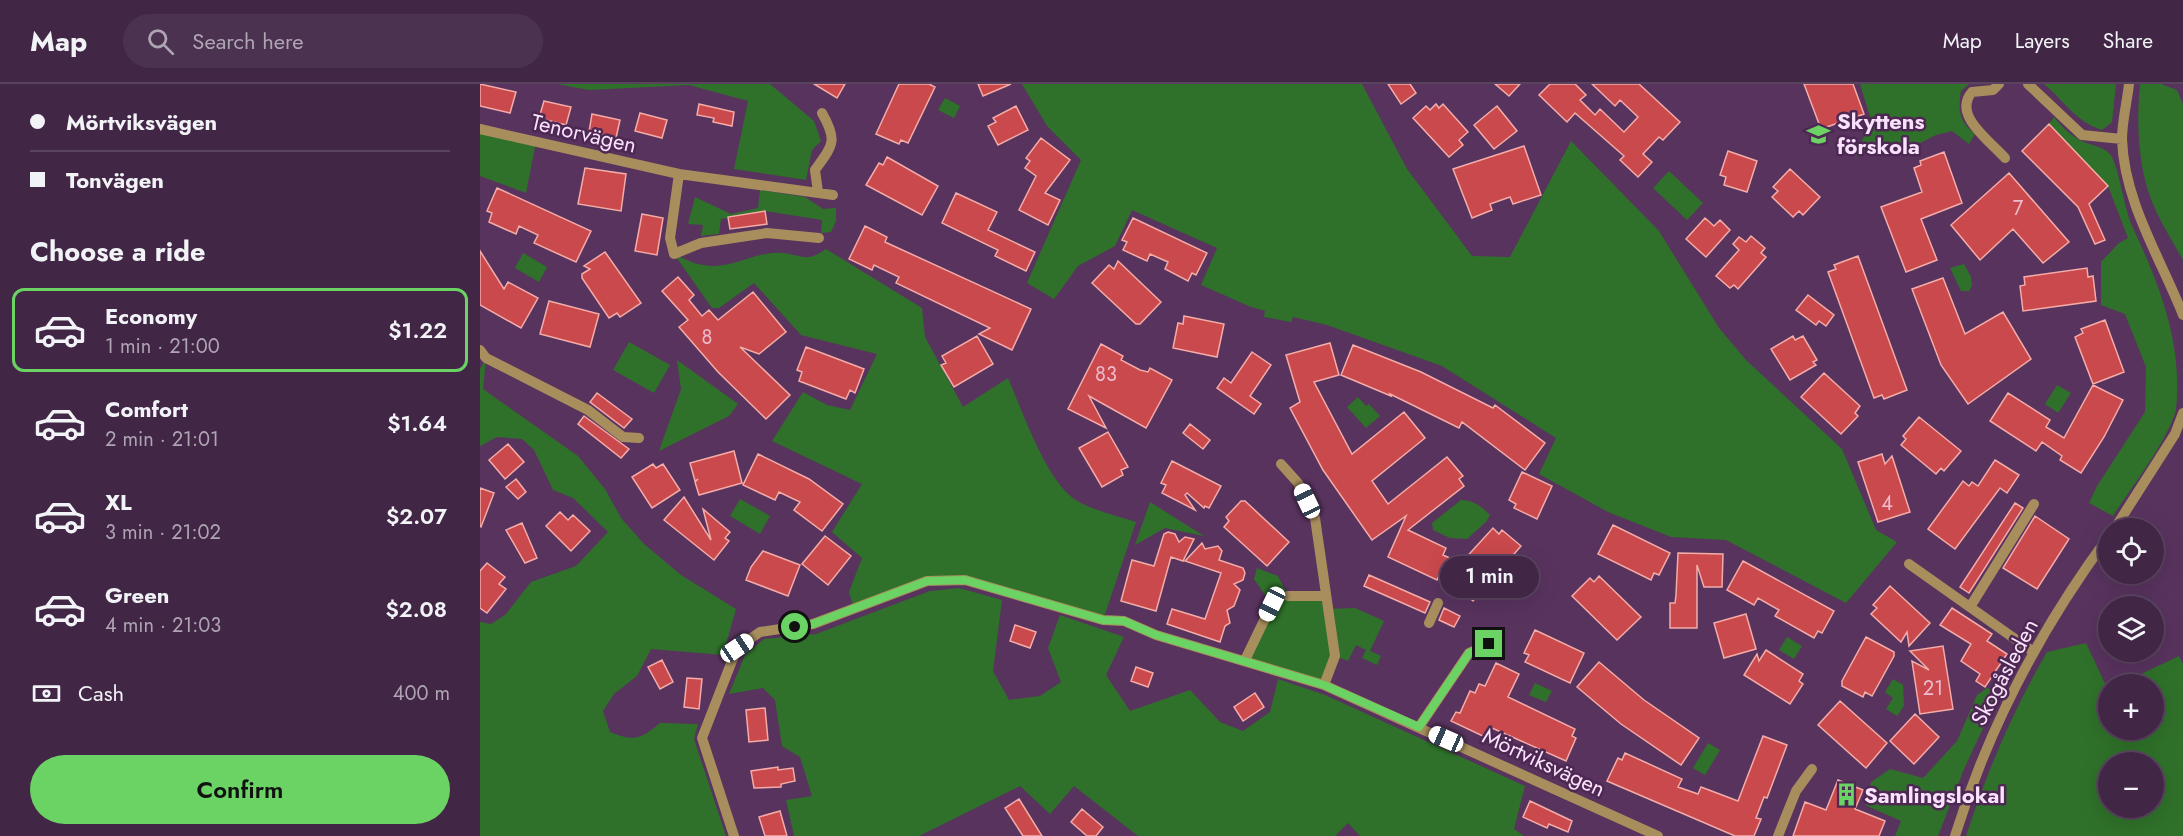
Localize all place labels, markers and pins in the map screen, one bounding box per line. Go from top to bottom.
place label: Skyttens förskola [1837,105,1925,162]
school or university icon: Skyttens förskola [1806,121,1832,147]
place label: Samlingslokal [1864,779,2005,811]
building icon: Samlingslokal [1833,782,1859,808]

